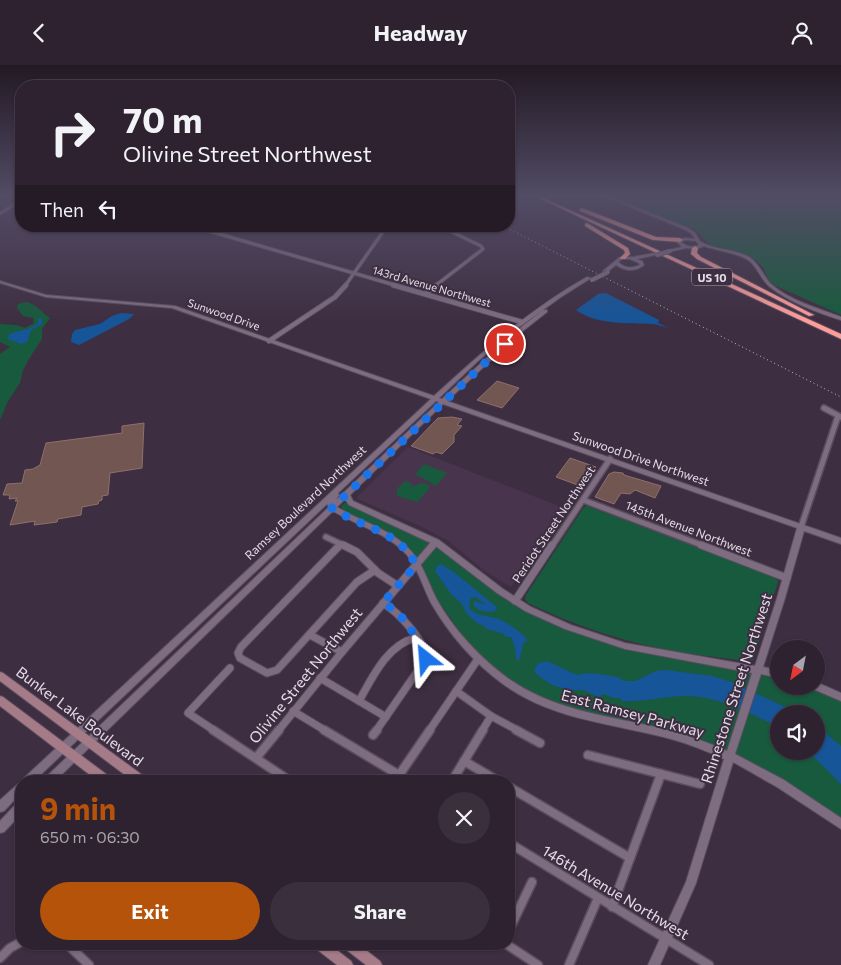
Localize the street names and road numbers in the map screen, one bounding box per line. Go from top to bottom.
street label: 143rd Avenue Northwest [371,263,493,309]
road number: US 10 [692,268,732,285]
street label: Sunwood Drive [186,296,262,333]
street label: Sunwood Drive Northwest [571,428,711,488]
street label: Ramsey Boulevard Northwest [241,442,369,562]
street label: Peridot Street Northwest [509,463,597,585]
street label: 145th Avenue Northwest [624,497,754,559]
street label: Rhinestone Street Northwest [697,591,775,785]
street label: Olivine Street Northwest [245,603,365,747]
street label: Bunker Lake Boulevard [13,662,147,770]
street label: East Ramsey Parkway [560,685,707,741]
street label: 146th Avenue Northwest [539,841,693,943]

